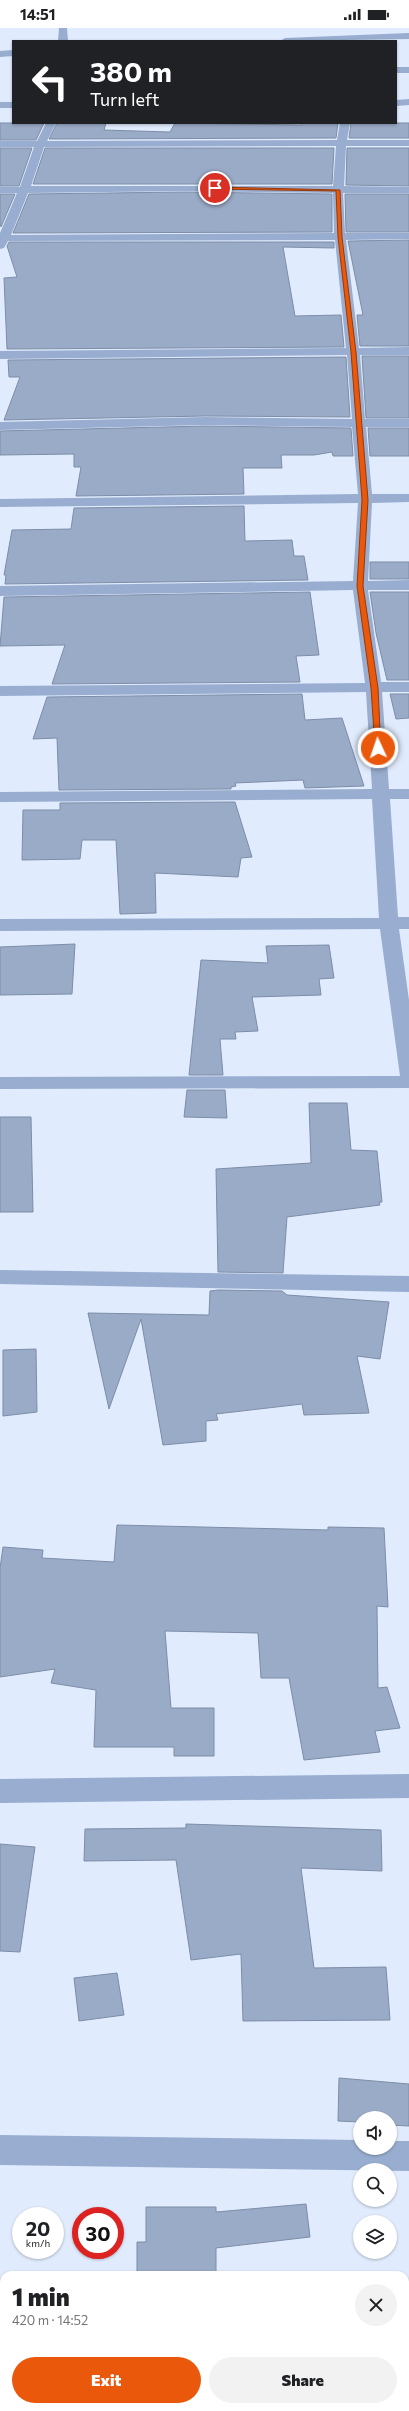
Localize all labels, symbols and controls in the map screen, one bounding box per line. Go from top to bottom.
text: 14:51 [20,5,56,23]
text: 380 m [90,54,172,88]
icon: left [24,56,76,108]
text: Turn left [90,88,159,110]
pin [198,171,232,205]
icon: arrive [204,177,226,199]
position arrow [357,727,399,769]
map controls [353,2111,397,2259]
button: sound [353,2111,397,2155]
button: search [353,2163,397,2207]
speed limit sign: 30 [72,2207,124,2259]
button: layers [353,2215,397,2259]
text: 20 [26,2216,50,2240]
text: km/h [26,2237,50,2249]
text: 1 min [12,2282,70,2311]
button: close [355,2284,397,2326]
text: 420 m · 14:52 [12,2312,88,2328]
button: Exit [12,2357,201,2403]
button: Share [209,2357,397,2403]

